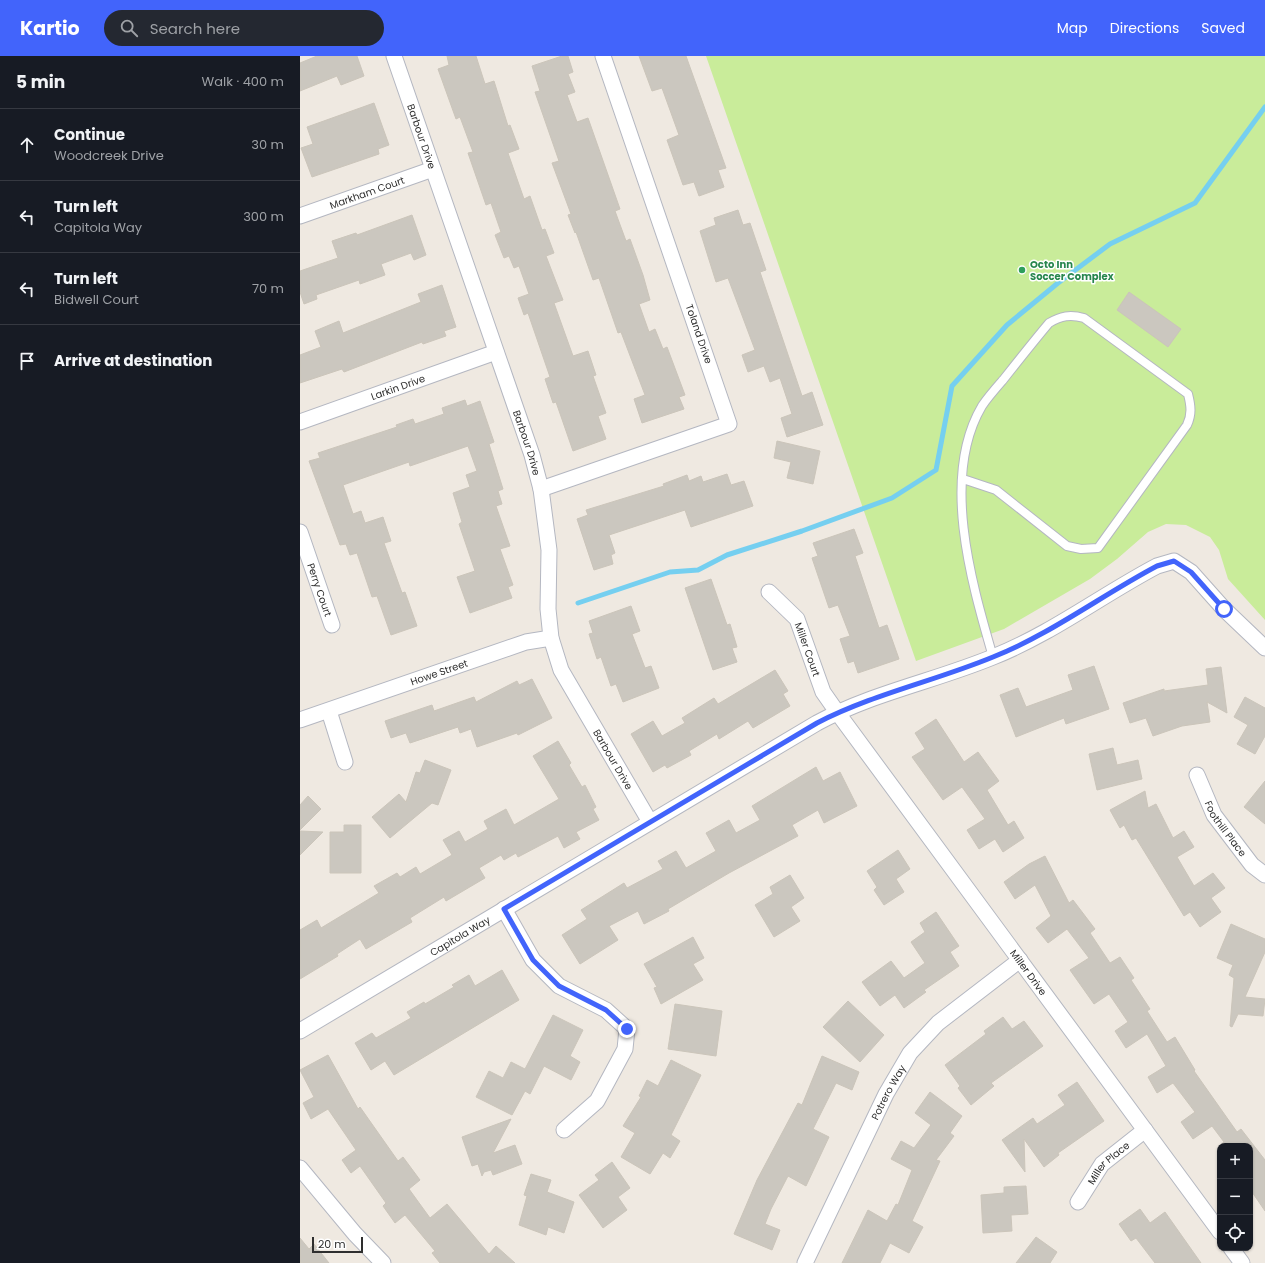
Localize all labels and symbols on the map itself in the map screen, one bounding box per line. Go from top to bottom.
street label: Barbour Drive [404,102,440,171]
street label: Markham Court [328,172,407,212]
place label: Octo Inn Soccer Complex [1030,257,1114,284]
marker: Octo Inn Soccer Complex [1017,265,1027,275]
street label: Toland Drive [682,302,716,366]
street label: Larkin Drive [369,370,427,404]
street label: Barbour Drive [510,408,545,477]
street label: Perry Court [304,561,336,619]
route start [1215,600,1233,618]
street label: Miller Court [791,620,824,679]
street label: Howe Street [408,655,470,689]
street label: Barbour Drive [590,726,637,792]
street label: Foothill Place [1201,798,1250,859]
street label: Capitola Way [427,912,493,960]
street label: Miller Drive [1007,946,1051,998]
route end [618,1020,636,1038]
street label: Potrero Way [867,1061,909,1122]
street label: Miller Place [1083,1138,1133,1187]
scale bar [312,1235,363,1254]

